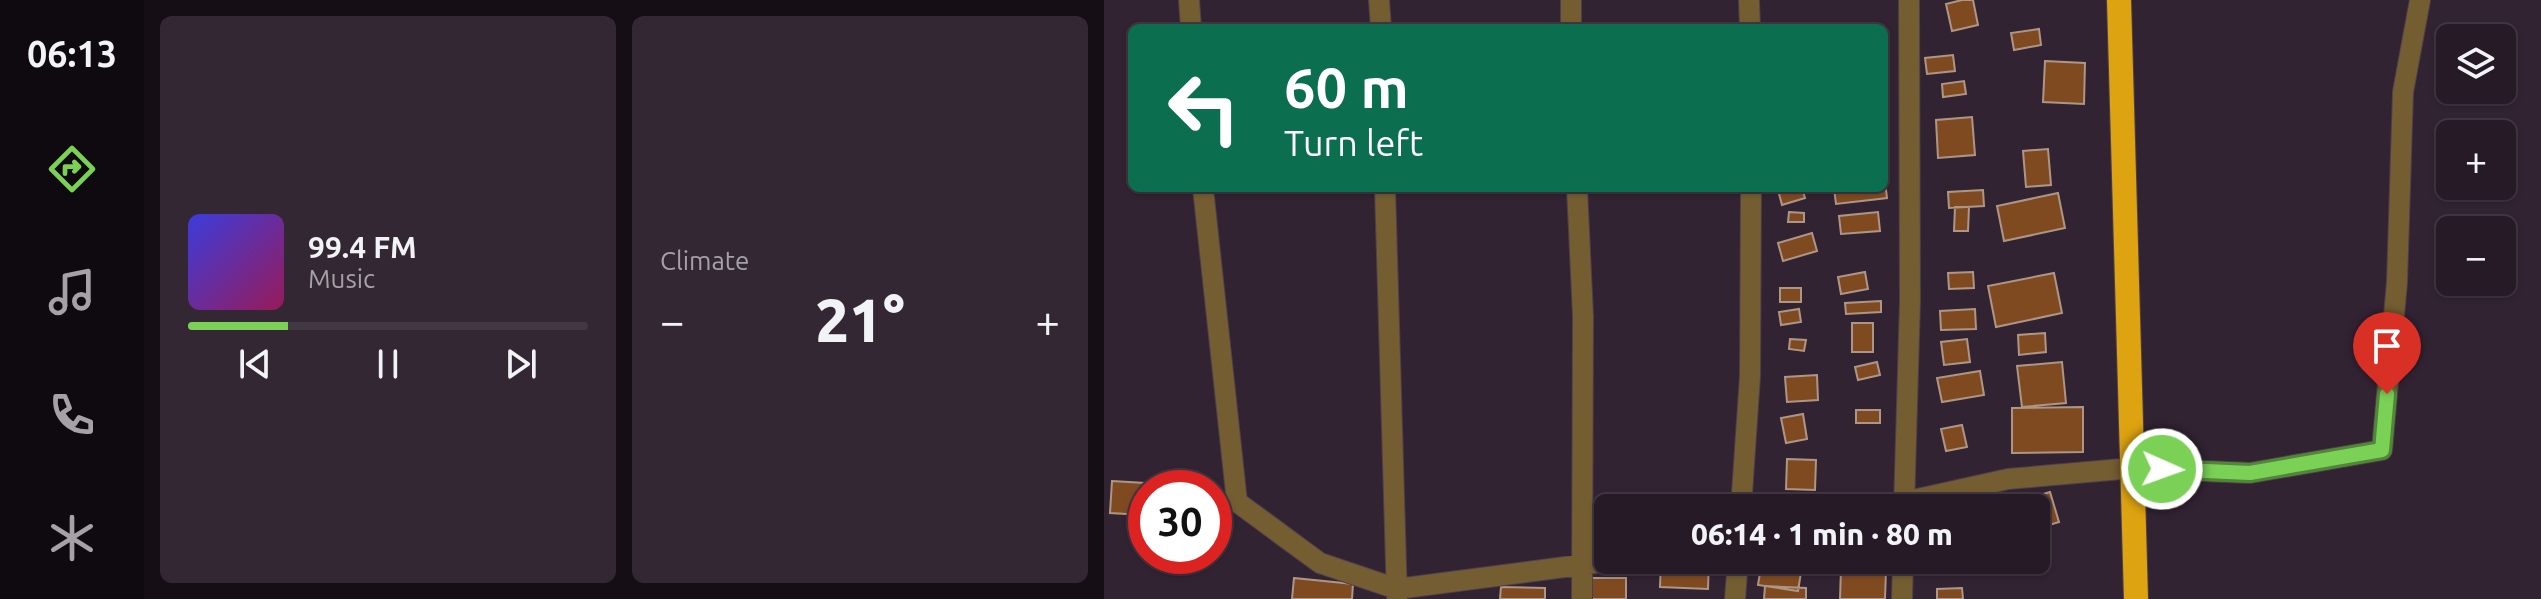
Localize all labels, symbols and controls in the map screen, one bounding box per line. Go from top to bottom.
map controls [2436,24,2516,296]
button: layers [2436,24,2516,104]
text: 06:13 [27,33,117,74]
icon: left [1152,56,1256,160]
text: 60 m [1284,56,1409,119]
button: + [2436,120,2516,200]
text: Turn left [1284,122,1423,163]
icon: directions [44,141,100,197]
button: − [2436,216,2516,296]
text: 99.4 FM [308,230,417,264]
text: Climate [660,246,749,275]
icon: music [44,264,100,320]
text: Music [308,264,375,293]
text: 21° [815,286,905,353]
text: − [660,296,685,345]
text: + [1035,296,1060,345]
pin [2353,312,2421,394]
icon: arrive [2365,324,2409,368]
icon: previous [233,342,277,386]
icon: pause [366,342,410,386]
icon: next [499,342,543,386]
icon: phone [44,387,100,443]
position arrow [2120,427,2204,511]
speed limit sign: 30 [1128,470,1232,574]
icon: climate [44,510,100,566]
text: 06:14 · 1 min · 80 m [1691,517,1953,551]

